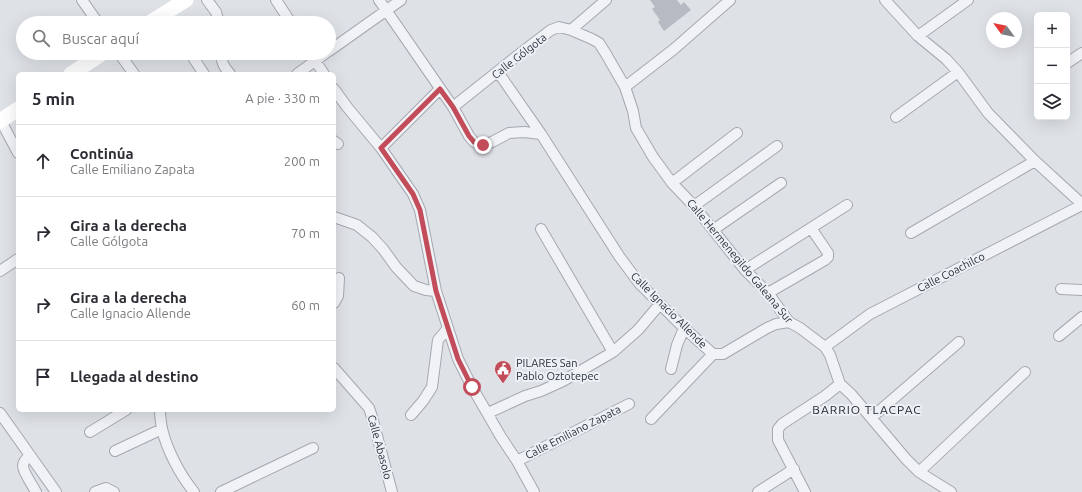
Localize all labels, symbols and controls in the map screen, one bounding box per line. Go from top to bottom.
north arrow [986,12,1022,48]
map controls [1034,12,1070,120]
button: + [1034,12,1070,48]
search box [16,16,336,60]
icon: search [30,27,52,49]
text: Buscar aquí [62,30,139,47]
street label: Calle Gólgota [489,31,549,81]
button: − [1034,48,1070,84]
button: layers [1034,84,1070,120]
text: 5 min [32,89,75,108]
text: A pie · 330 m [245,91,320,105]
route end [474,136,492,154]
text: Continúa [70,145,134,162]
icon: ahead [32,150,54,172]
text: 200 m [284,154,320,168]
text: Calle Emiliano Zapata [70,162,195,176]
street label: Calle Hermenegildo Galeana Sur [685,197,796,326]
text: Gira a la derecha [70,217,187,234]
icon: right [32,222,54,244]
text: 70 m [291,226,320,240]
text: Calle Gólgota [70,234,148,248]
street label: Calle Coachilco [915,250,987,294]
street label: Calle Ignacio Allende [629,270,709,350]
text: Gira a la derecha [70,289,187,306]
icon: right [32,294,54,316]
text: 60 m [291,298,320,312]
text: Calle Ignacio Allende [70,306,191,320]
place label: PILARES San Pablo Oztotepec [516,357,599,382]
public building icon: PILARES San Pablo Oztotepec [493,359,513,384]
icon: arrive [32,366,54,388]
text: Llegada al destino [70,368,199,385]
route start [463,378,481,396]
street label: Calle Emiliano Zapata [523,403,623,461]
district label: BARRIO TLACPAC [812,403,922,416]
street label: Calle Abasolo [366,413,394,481]

